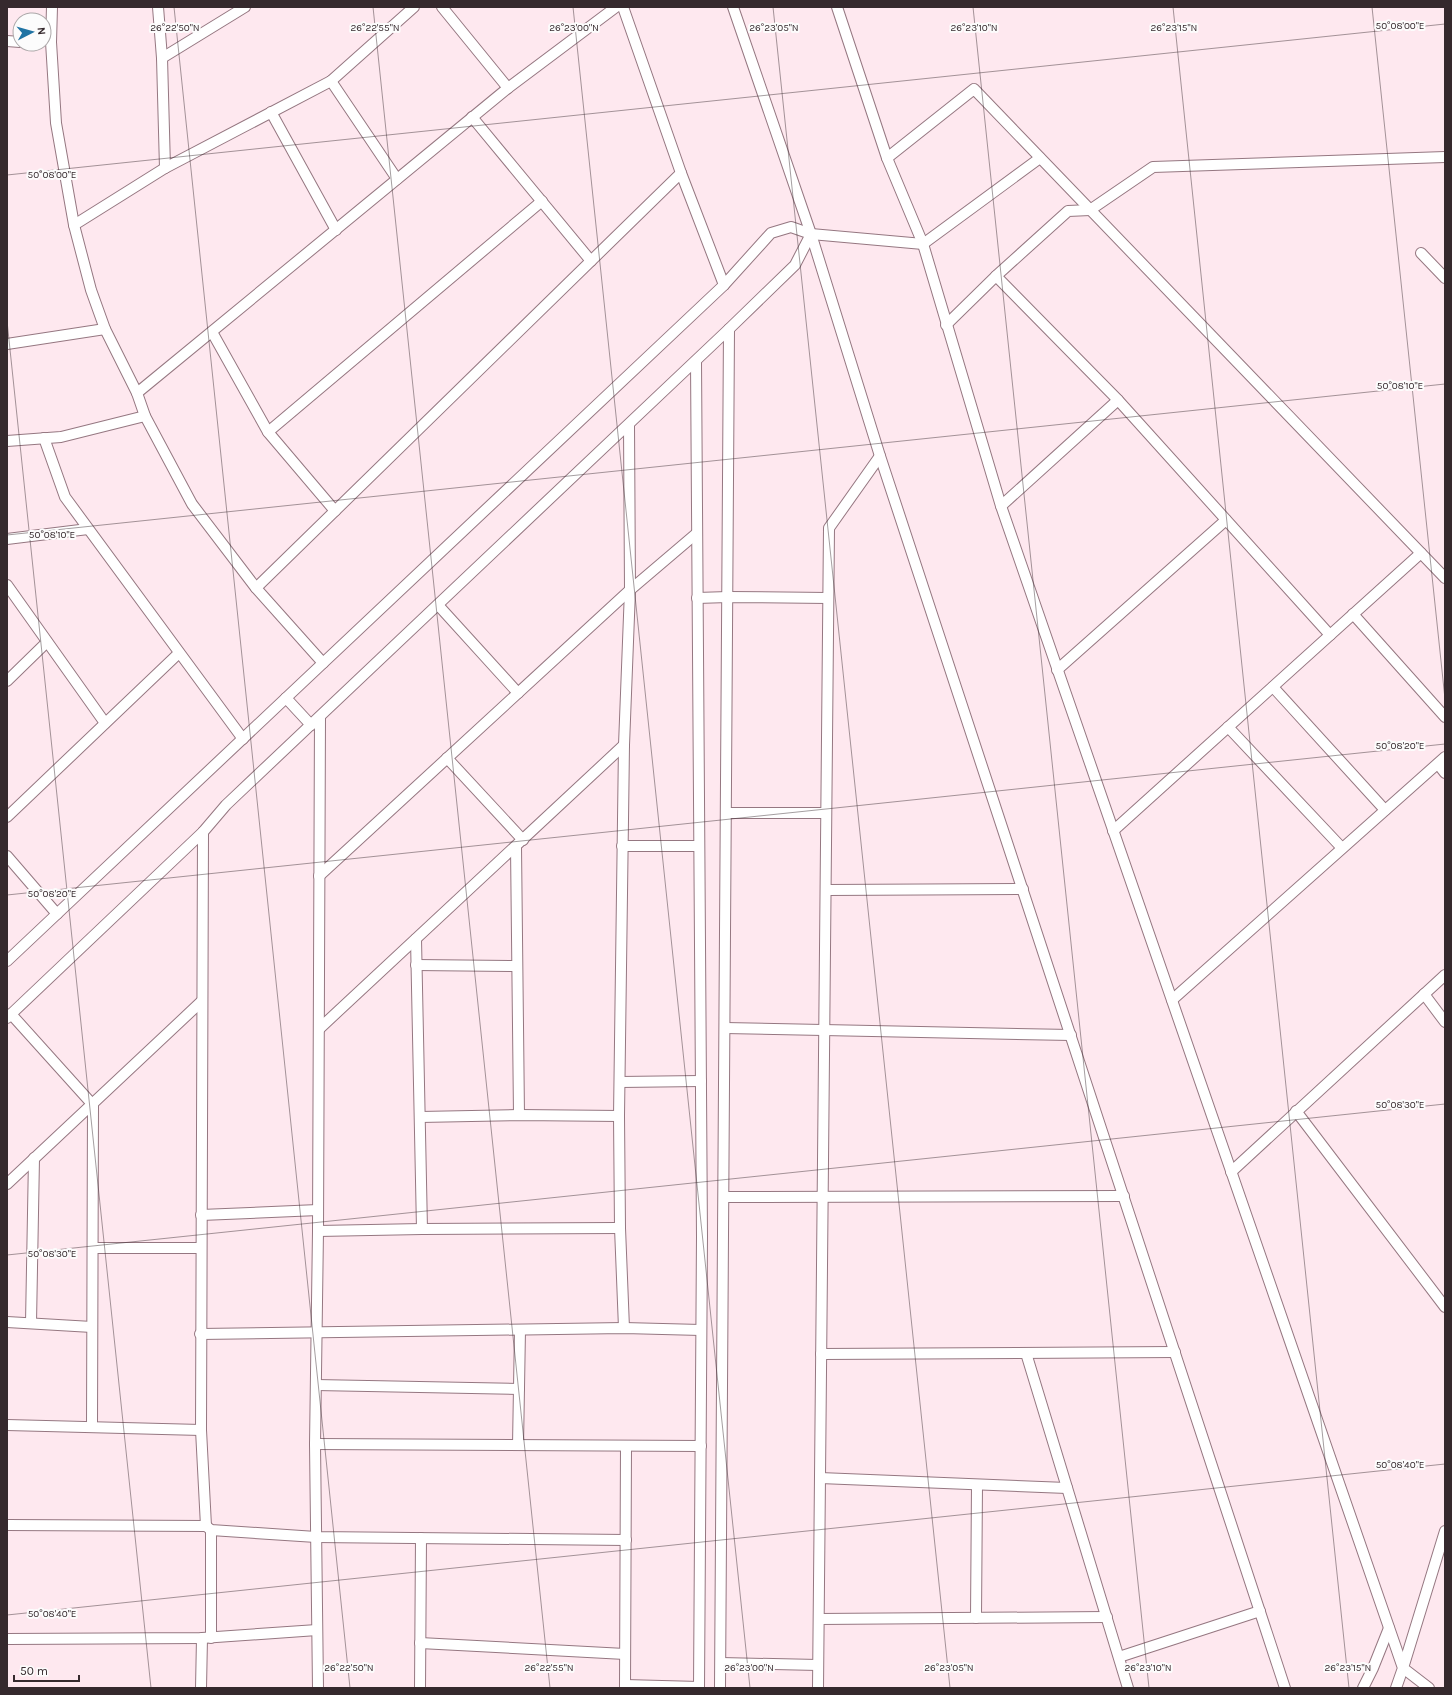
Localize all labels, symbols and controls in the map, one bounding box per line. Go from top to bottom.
north arrow [12,12,52,52]
text: 50°08'00"E [1376,20,1424,32]
text: 26°22'50"N [150,22,200,34]
text: 26°22'55"N [350,22,400,34]
text: 26°23'00"N [549,22,599,34]
text: 26°23'05"N [749,22,799,34]
text: 26°23'10"N [950,22,998,34]
text: 26°23'15"N [1151,22,1197,34]
text: N [35,26,48,36]
text: 50°08'00"E [28,169,76,181]
text: 50°08'10"E [1377,380,1423,392]
text: 50°08'10"E [29,529,75,541]
text: 50°08'20"E [1376,740,1424,752]
text: 50°08'20"E [28,888,76,900]
text: 50°08'30"E [1376,1099,1424,1111]
text: 50°08'30"E [28,1248,76,1260]
text: 50°08'40"E [1376,1459,1424,1471]
text: 50°08'40"E [28,1608,76,1620]
scale bar [14,1657,79,1683]
text: 26°22'50"N [324,1662,374,1674]
text: 26°22'55"N [524,1662,574,1674]
text: 26°23'00"N [724,1662,774,1674]
text: 26°23'05"N [924,1662,974,1674]
text: 26°23'10"N [1124,1662,1172,1674]
text: 26°23'15"N [1325,1662,1371,1674]
text: 50 m [20,1664,48,1678]

